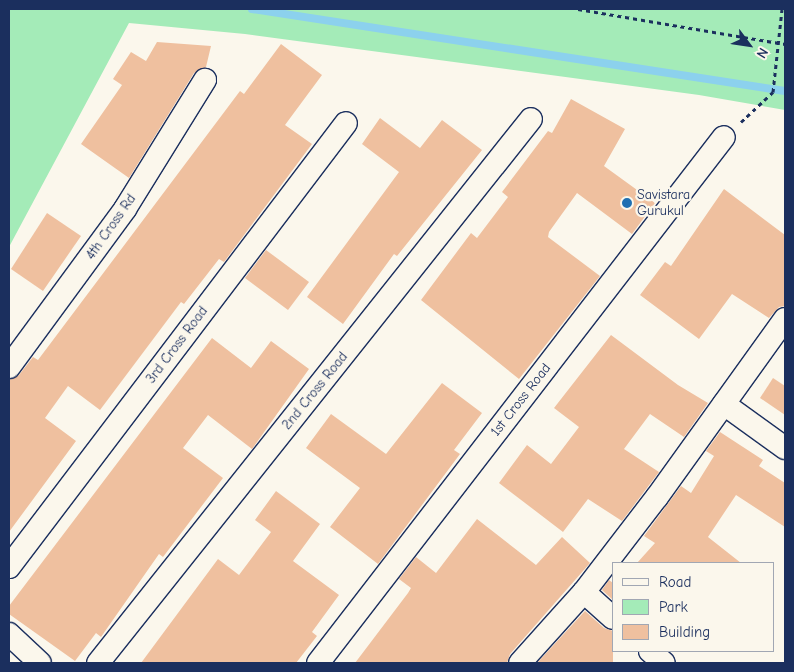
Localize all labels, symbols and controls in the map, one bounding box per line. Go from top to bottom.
north arrow [724,20,774,70]
text: N [753,45,772,61]
place label: Savistara Gurukul [637,187,690,220]
street label: 4th Cross Rd [82,191,140,263]
marker: Savistara Gurukul [621,197,633,209]
street label: 3rd Cross Road [143,303,211,387]
street label: 2nd Cross Road [279,349,351,433]
street label: 1st Cross Road [487,360,555,440]
legend [612,562,774,652]
text: Road [659,573,691,591]
text: Park [659,598,688,616]
text: Building [659,623,710,641]

